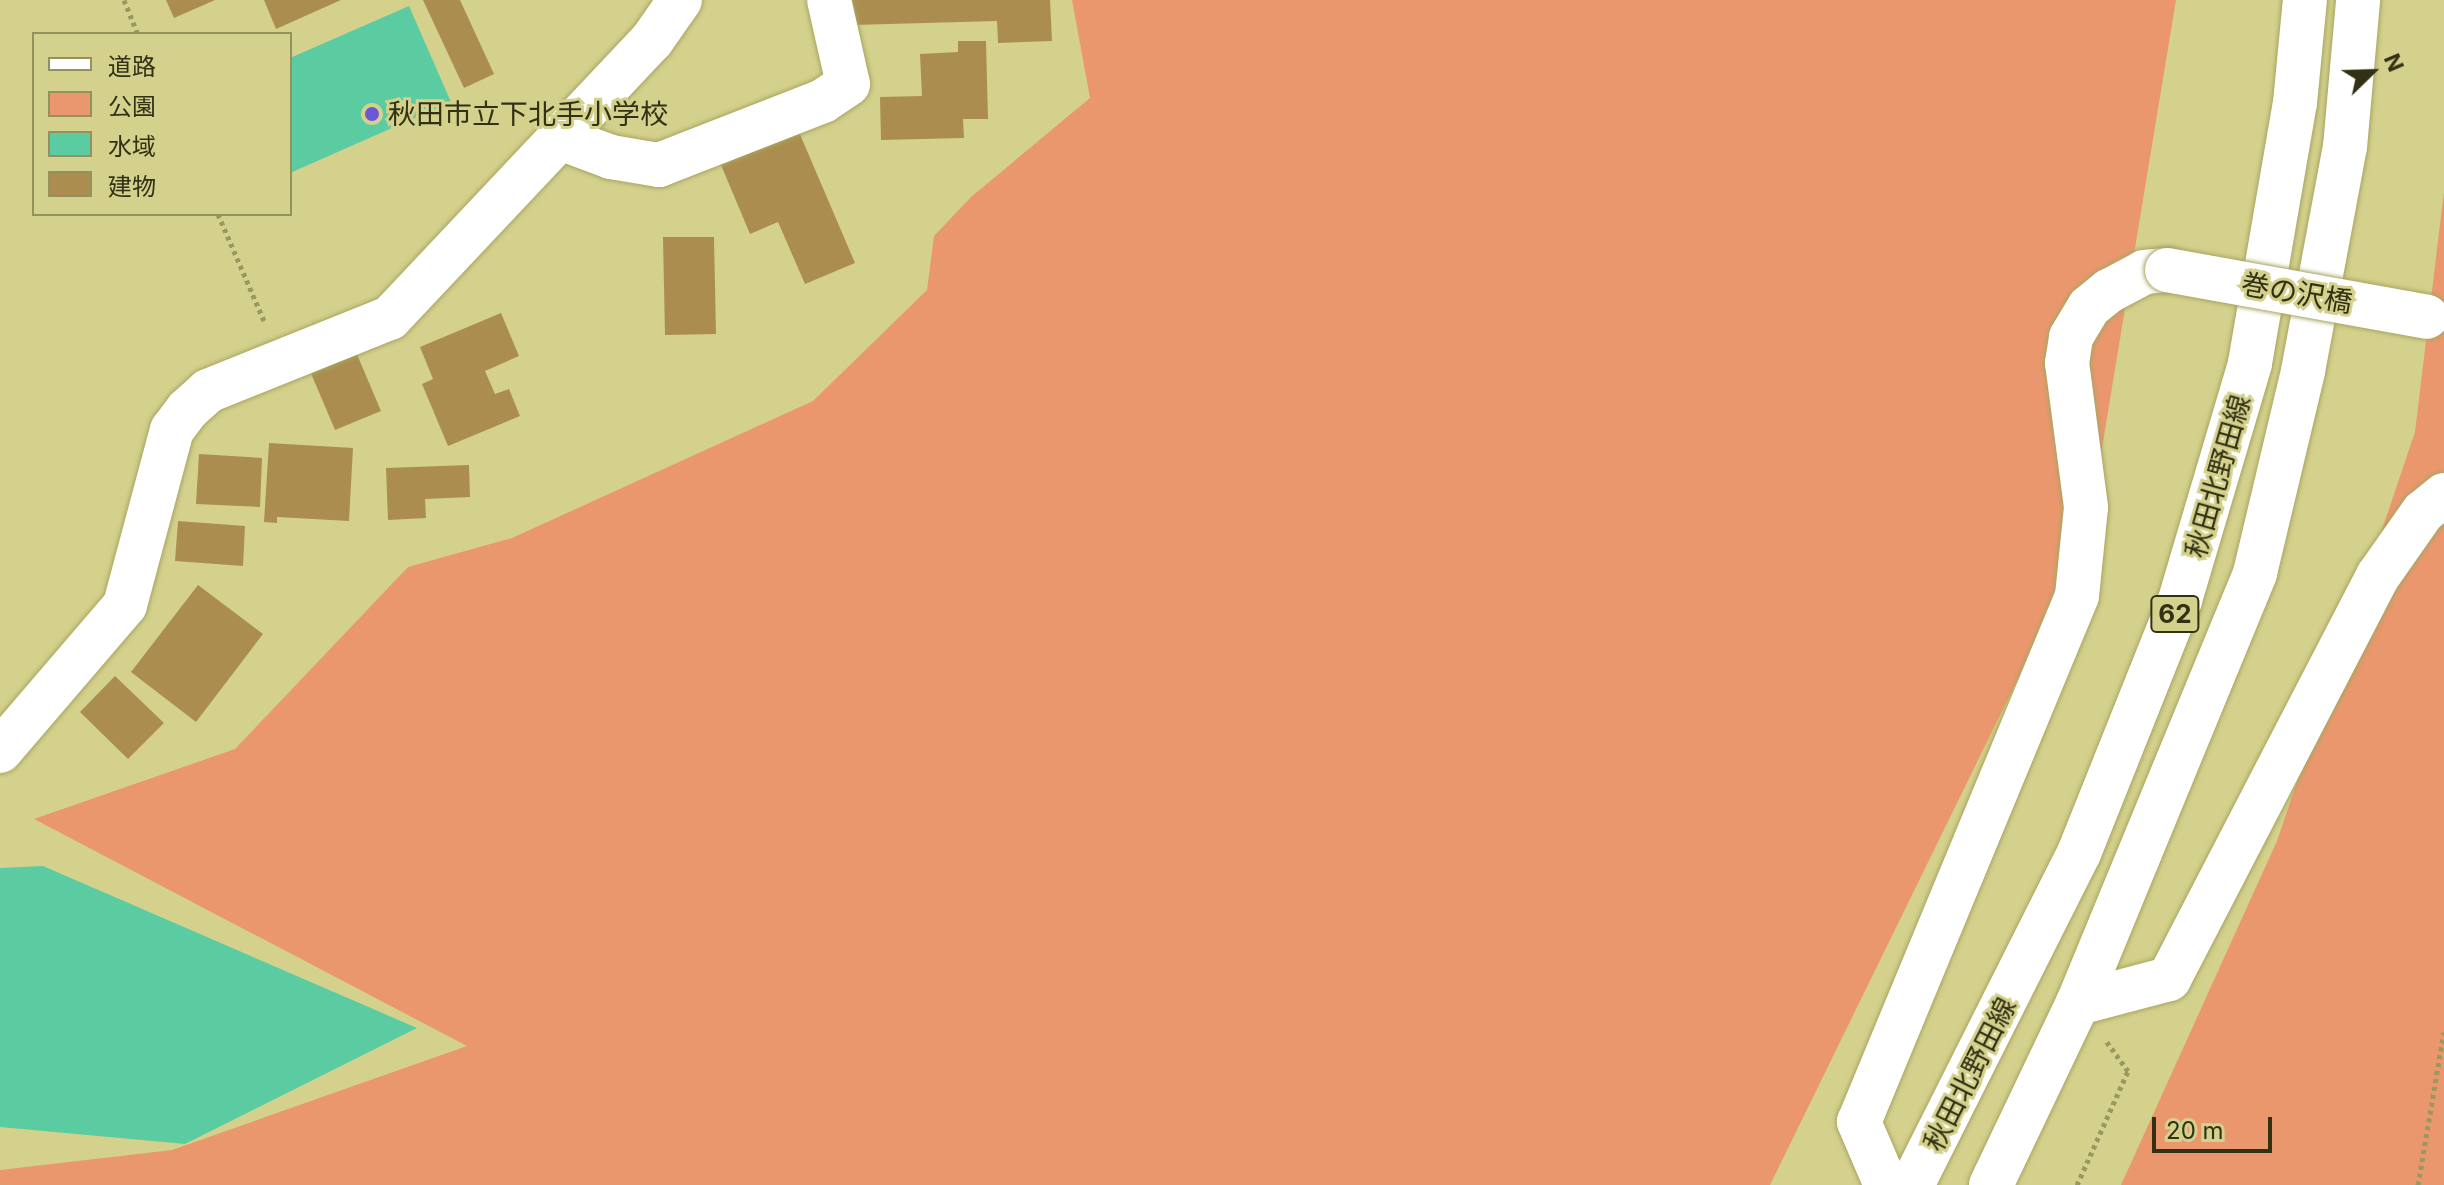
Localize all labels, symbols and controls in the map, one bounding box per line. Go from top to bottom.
legend [32,32,292,216]
north arrow [2332,32,2412,112]
text: N [2379,50,2409,75]
text: 道路 [108,52,156,81]
text: 公園 [108,92,156,121]
place label: 秋田市立下北手小学校 [388,97,668,131]
marker: 秋田市立下北手小学校 [363,105,381,123]
text: 水域 [108,132,156,161]
text: 建物 [108,172,156,201]
street label: 巻の沢橋 [2239,267,2355,319]
street label: 秋田北野田線 [2179,391,2257,561]
road number: 62 [2149,592,2201,636]
street label: 秋田北野田線 [1917,992,2023,1156]
scale bar [2156,1101,2276,1151]
text: 20 m [2166,1116,2224,1145]

